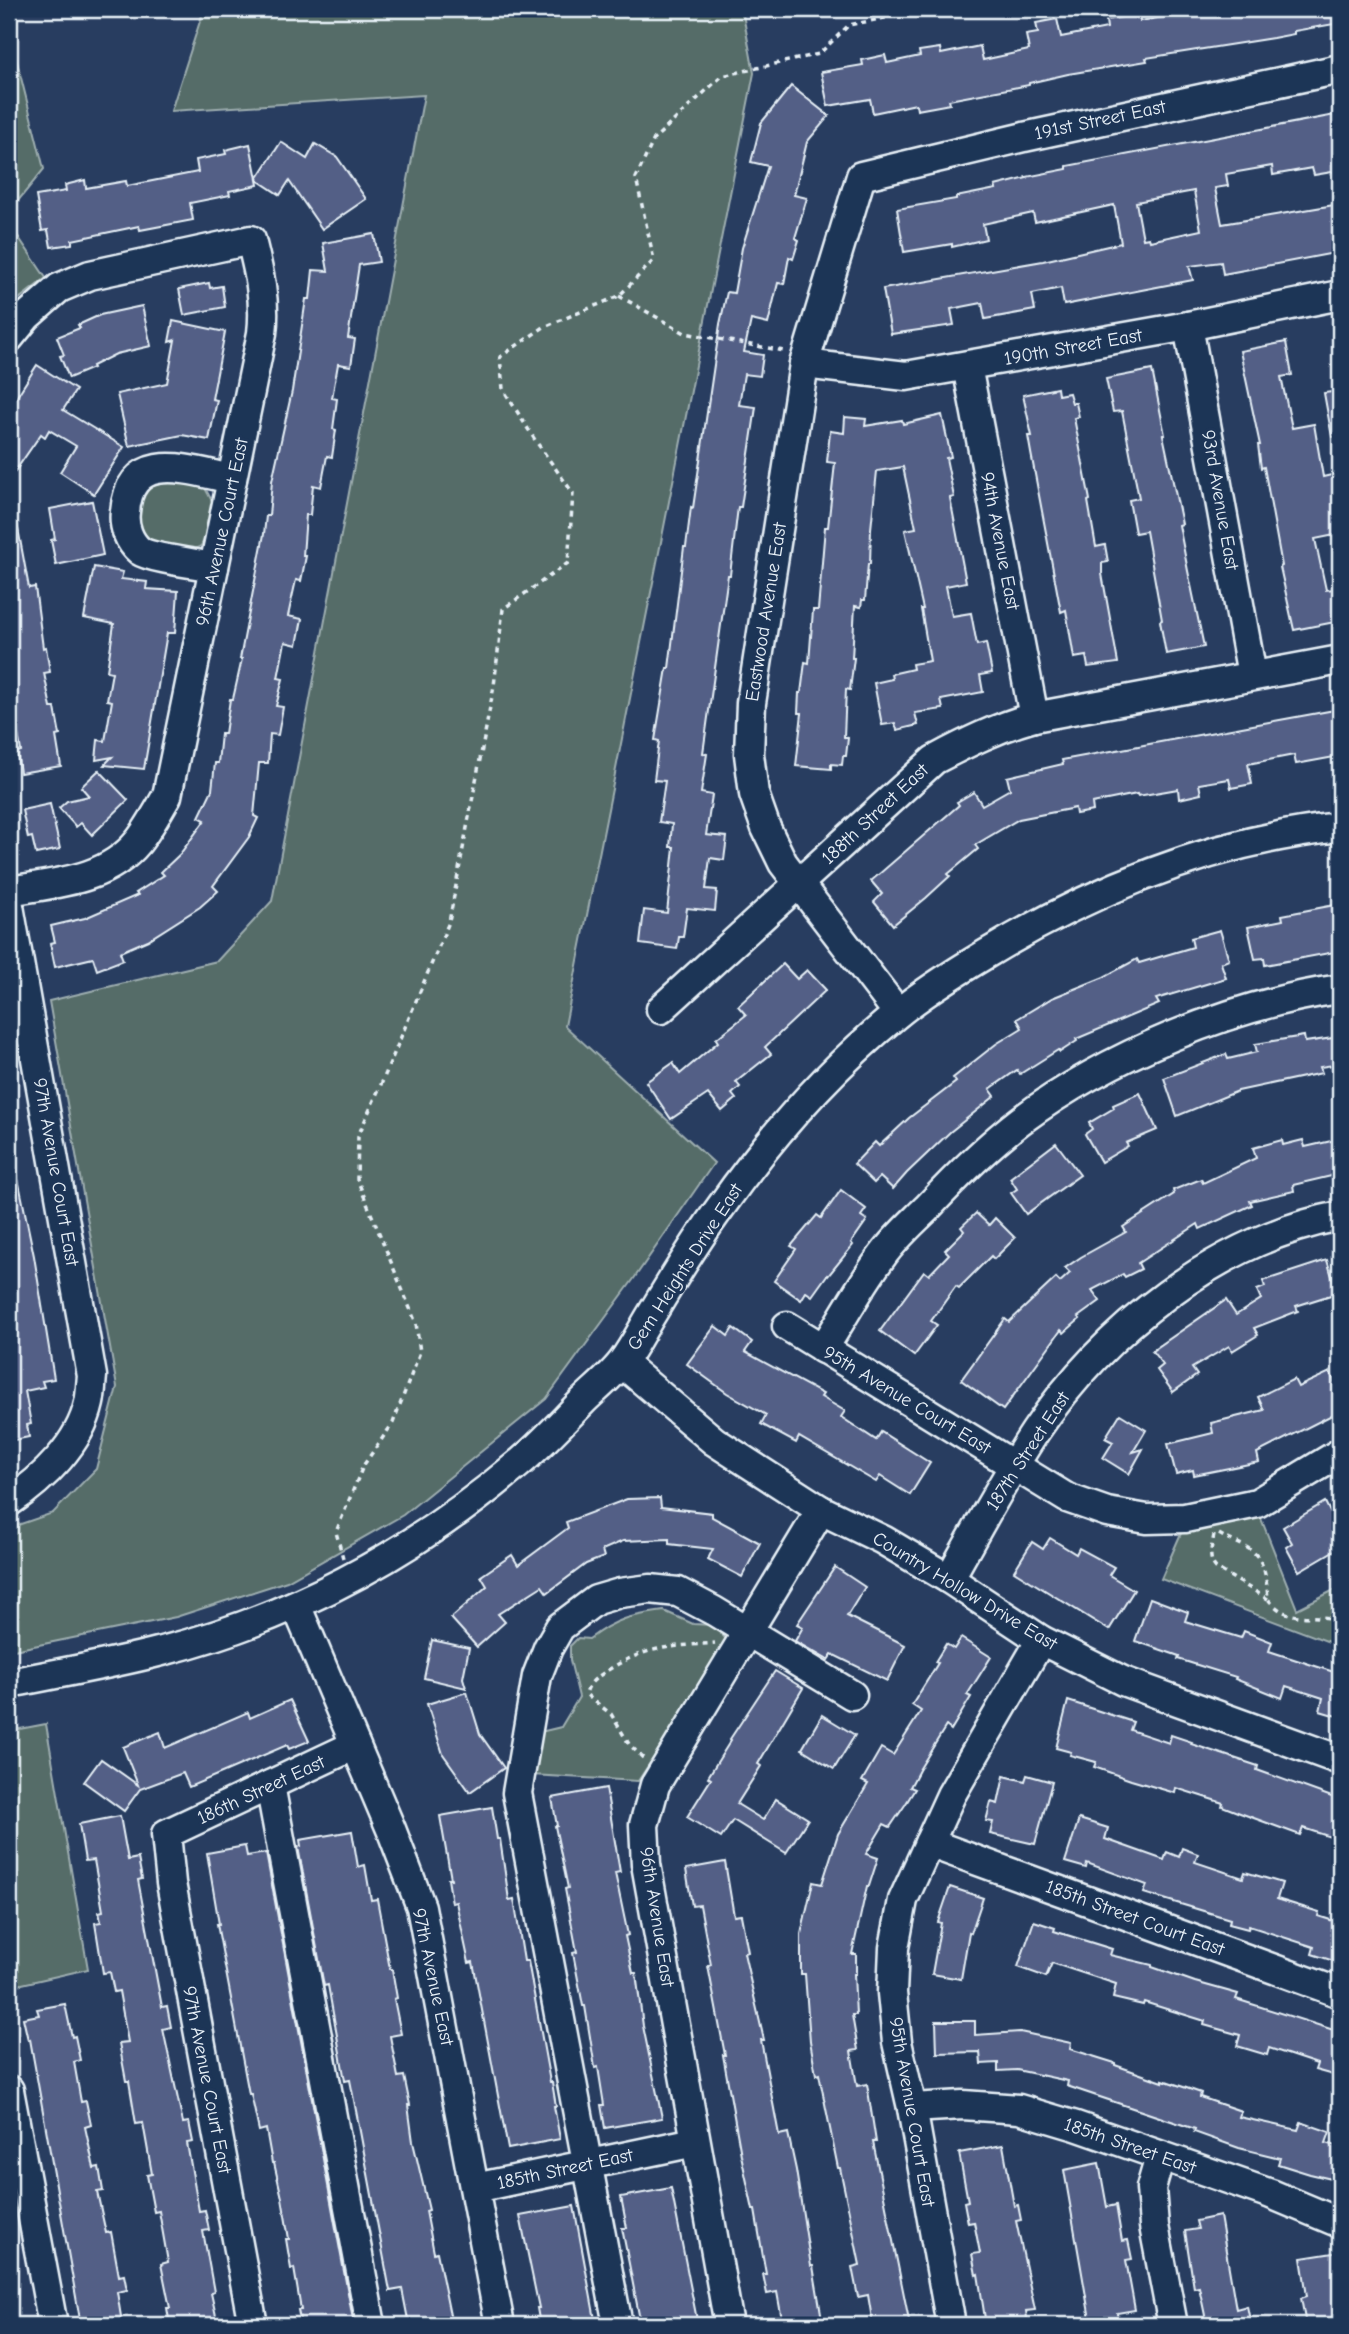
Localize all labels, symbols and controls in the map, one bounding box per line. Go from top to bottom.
street label: 191st Street East [1032,95,1168,145]
street label: 190th Street East [1002,324,1144,370]
street label: 93rd Avenue East [1197,428,1243,572]
street label: 96th Avenue Court East [191,435,253,628]
street label: 94th Avenue East [976,470,1024,612]
street label: Eastwood Avenue East [741,520,791,703]
street label: 188th Street East [817,759,933,869]
street label: 97th Avenue Court East [29,1076,83,1268]
street label: Gem Heights Drive East [623,1179,748,1355]
street label: 95th Avenue Court East [819,1341,995,1459]
street label: 187th Street East [982,1387,1075,1514]
street label: Country Hollow Drive East [869,1527,1062,1655]
street label: 186th Street East [194,1751,329,1829]
street label: 96th Avenue East [635,1846,679,1989]
street label: 185th Street Court East [1043,1875,1228,1961]
street label: 97th Avenue East [408,1906,458,2048]
street label: 97th Avenue Court East [178,1984,236,2176]
street label: 95th Avenue Court East [885,2016,940,2209]
street label: 185th Street East [1061,2113,1199,2179]
street label: 185th Street East [495,2144,635,2194]

